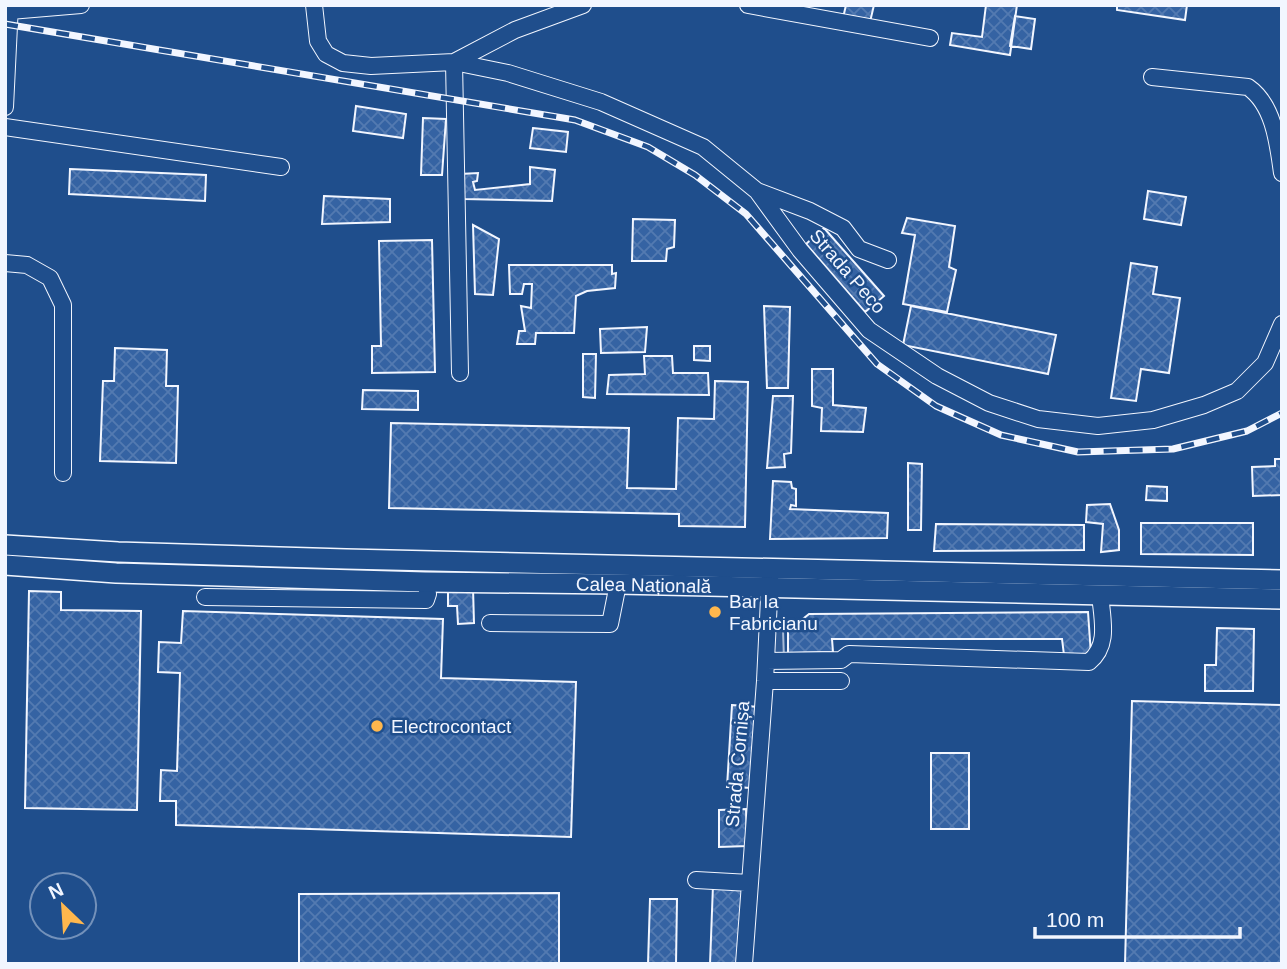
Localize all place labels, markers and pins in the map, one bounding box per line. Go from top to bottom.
place label: Bar la Fabricianu [729,591,818,634]
marker: Bar la Fabricianu [707,604,723,620]
place label: Electrocontact [391,716,512,737]
marker: Electrocontact [369,718,385,734]

